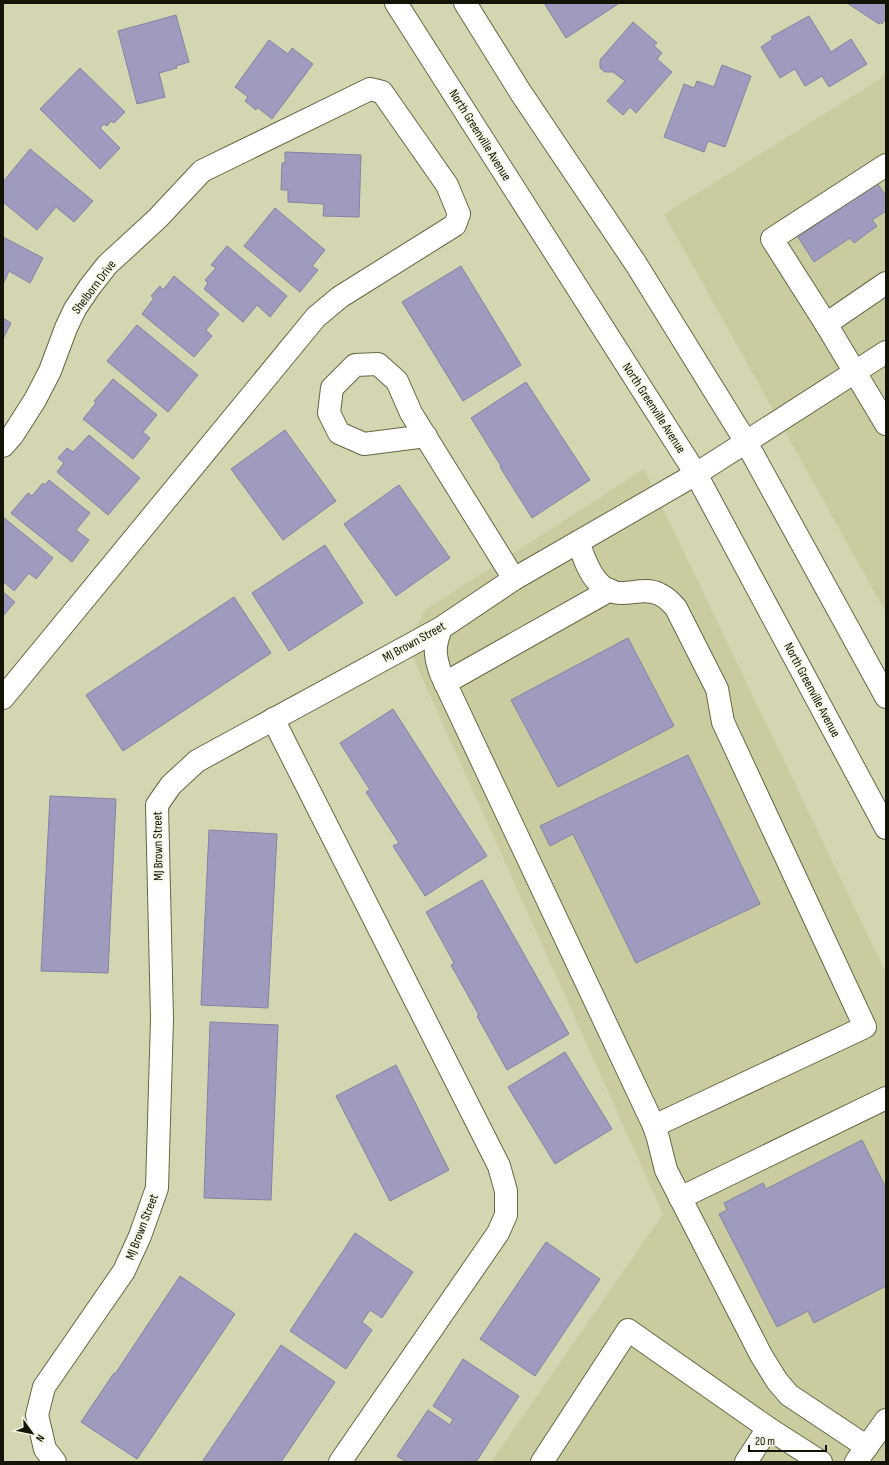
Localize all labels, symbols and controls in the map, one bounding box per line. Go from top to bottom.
street label: North Greenville Avenue [445,86,515,184]
street label: Shelborn Drive [68,257,120,317]
street label: North Greenville Avenue [619,360,689,456]
street label: MJ Brown Street [380,618,448,666]
street label: North Greenville Avenue [780,640,844,740]
street label: MJ Brown Street [149,811,167,881]
street label: MJ Brown Street [122,1192,162,1262]
north arrow [12,1413,52,1453]
scale bar [749,1427,826,1453]
text: N [33,1432,47,1444]
text: 20 m [755,1434,775,1449]

